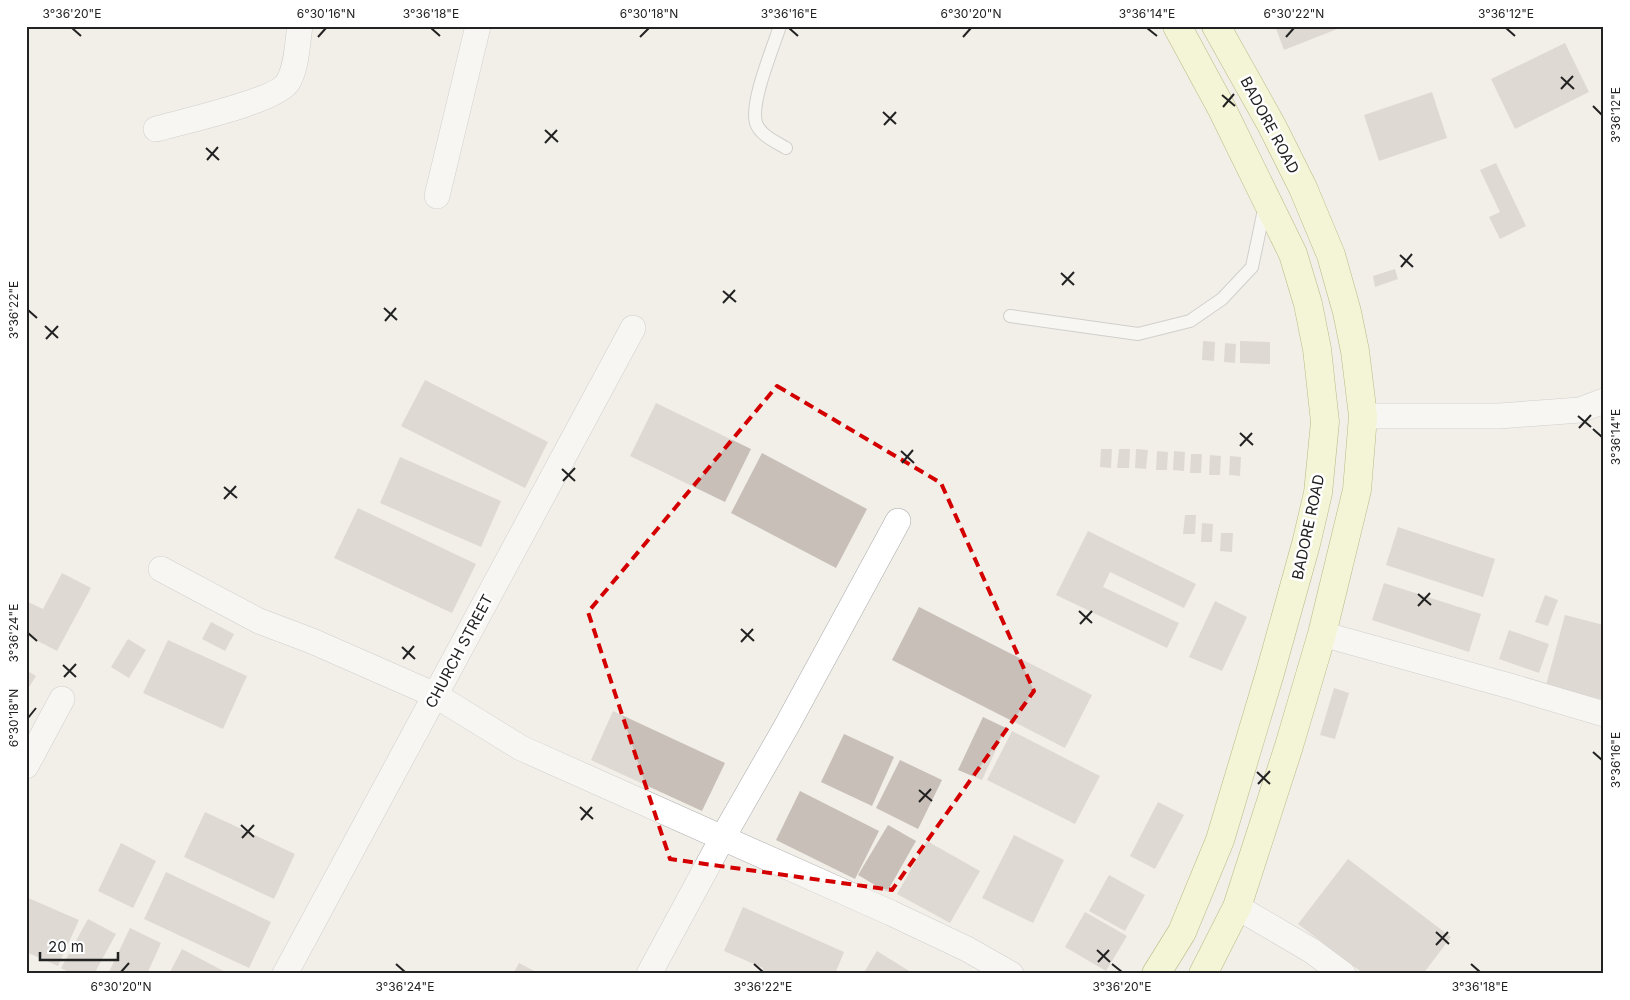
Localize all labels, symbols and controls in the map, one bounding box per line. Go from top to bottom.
text: 3°36'20"E [43,6,101,21]
text: 6°30'16"N [297,6,355,21]
text: 3°36'18"E [403,6,459,21]
text: 6°30'18"N [620,6,678,21]
text: 3°36'16"E [761,6,817,21]
text: 6°30'20"N [940,6,1002,21]
text: 3°36'14"E [1119,6,1175,21]
text: 6°30'22"N [1264,6,1324,21]
text: 3°36'12"E [1478,6,1534,21]
street label: BADORE ROAD [1236,73,1304,177]
text: 3°36'12"E [1608,87,1623,143]
text: 3°36'22"E [6,281,21,339]
text: 3°36'14"E [1608,409,1623,465]
street label: BADORE ROAD [1288,473,1328,581]
street label: CHURCH STREET [421,591,497,711]
text: 3°36'24"E [6,604,21,662]
text: 6°30'18"N [6,689,21,747]
text: 3°36'16"E [1608,732,1623,788]
scale bar [40,930,118,962]
text: 20 m [48,937,84,956]
text: 6°30'20"N [90,979,152,994]
text: 3°36'24"E [376,979,434,994]
text: 3°36'22"E [734,979,792,994]
text: 3°36'20"E [1093,979,1151,994]
text: 3°36'18"E [1452,979,1508,994]

